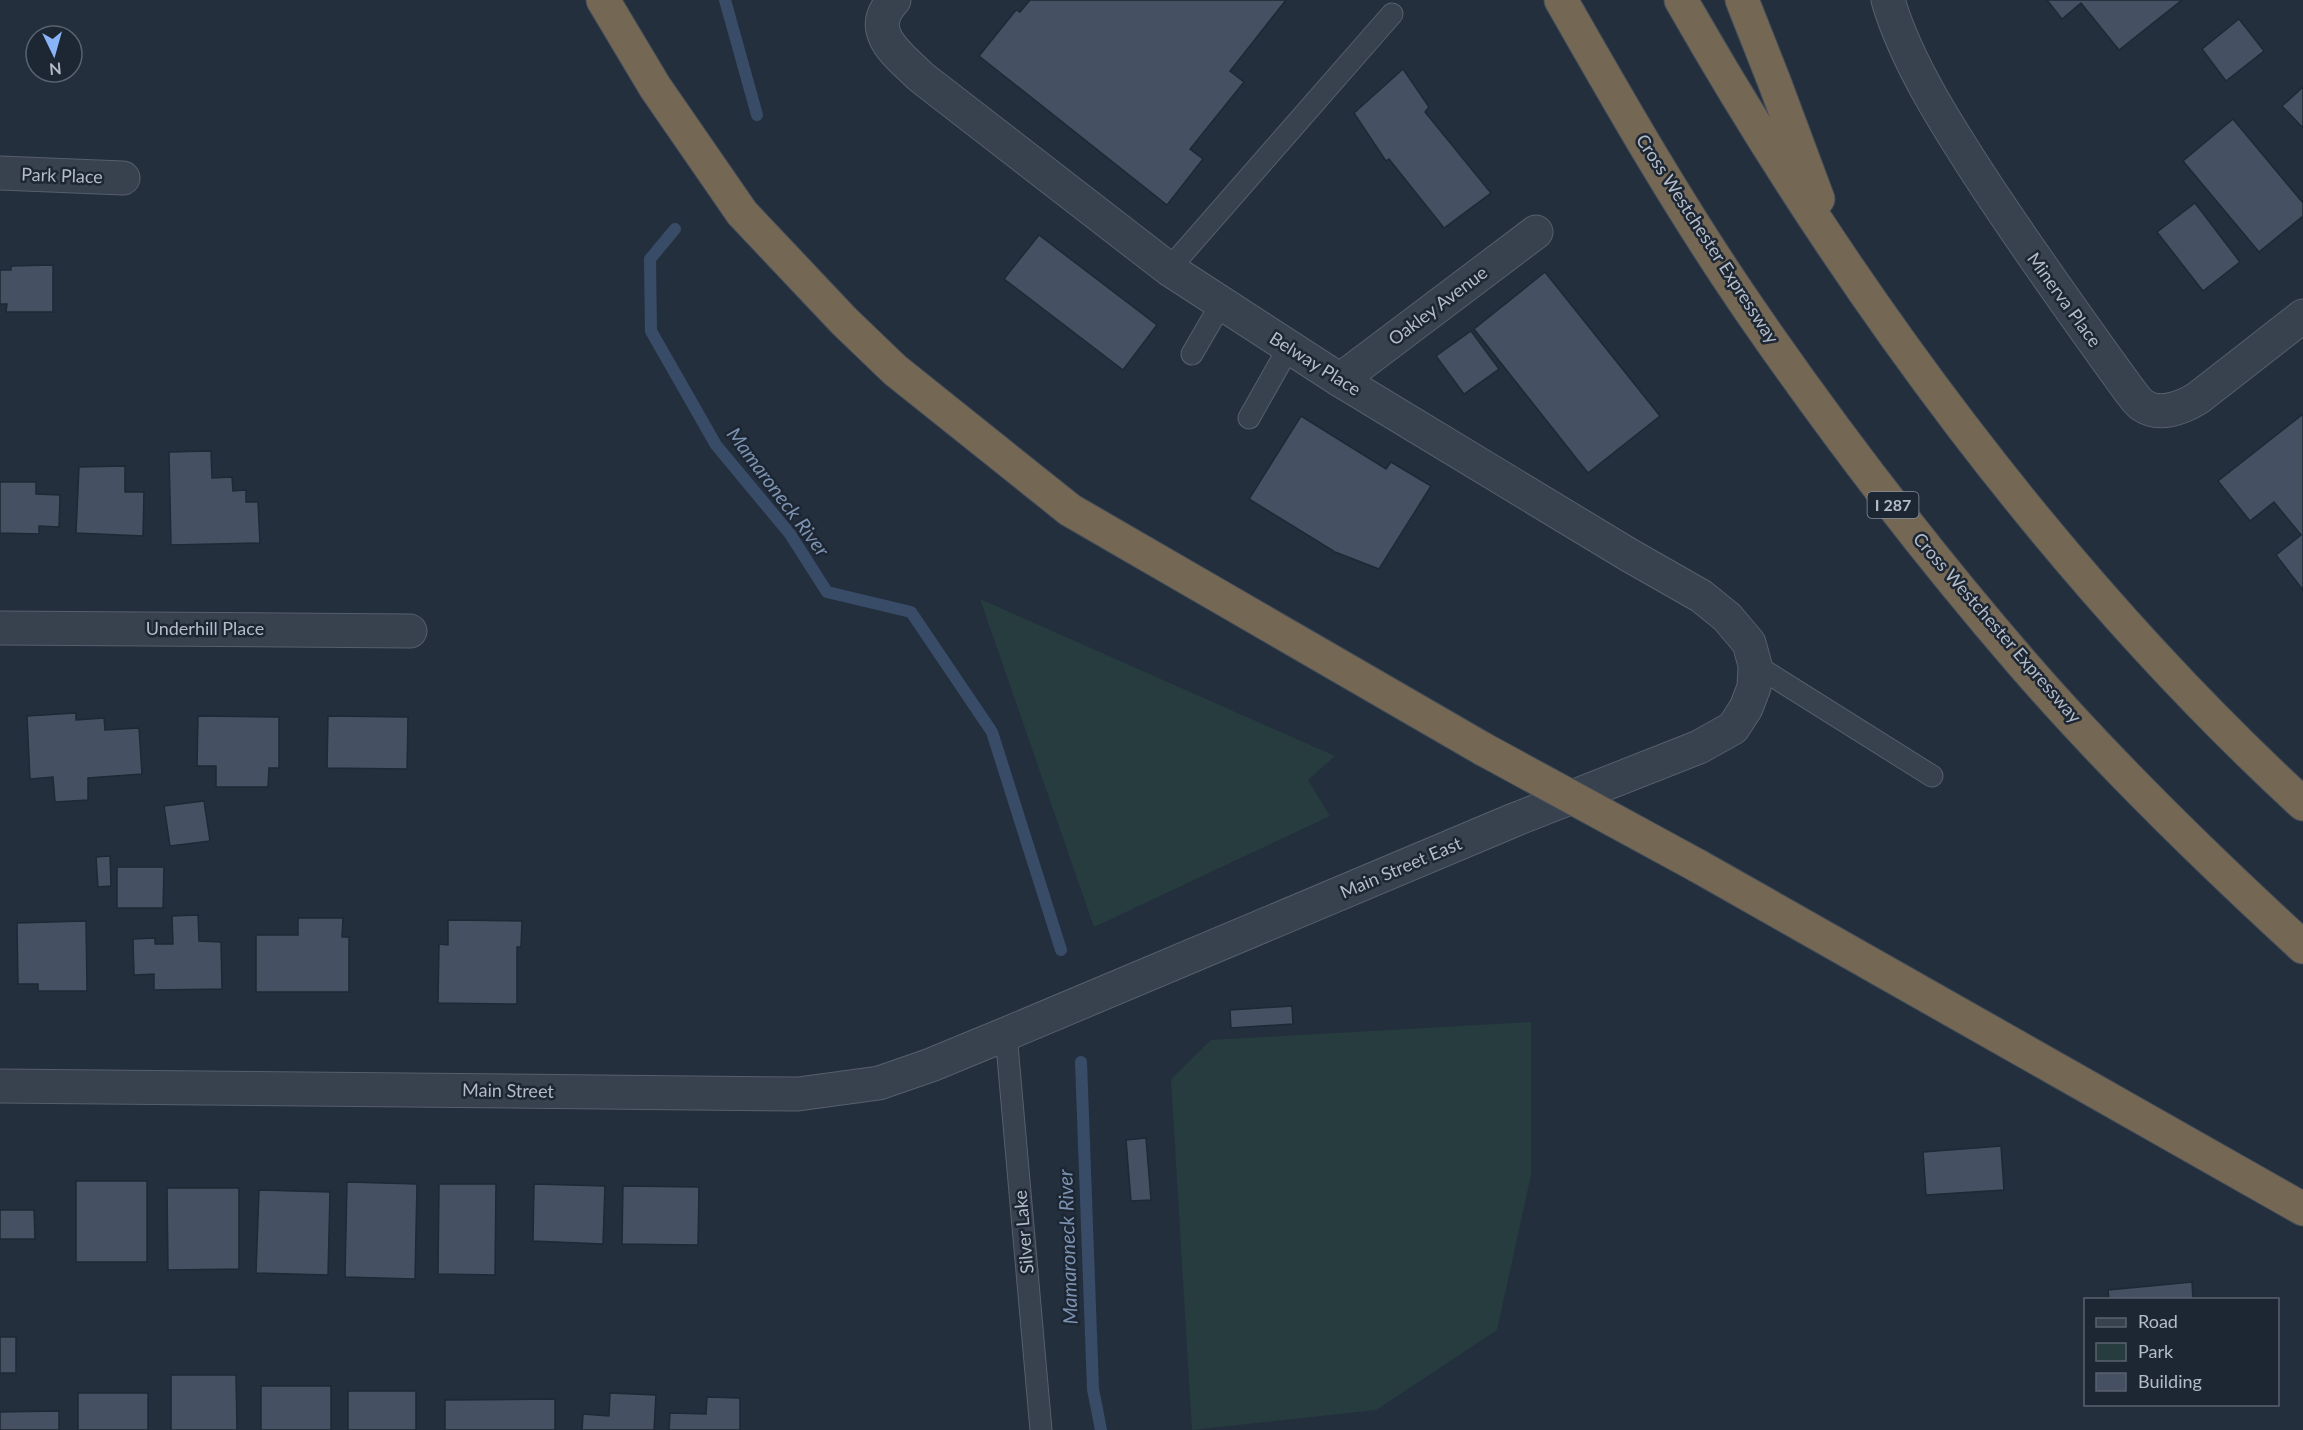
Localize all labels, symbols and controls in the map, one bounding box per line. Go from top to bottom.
north arrow [24,24,84,84]
text: N [48,59,62,79]
street label: Cross Westchester Expressway [1632,130,1784,348]
street label: Park Place [21,163,103,187]
street label: Minerva Place [2023,248,2106,351]
street label: Oakley Avenue [1384,261,1491,350]
street label: Belway Place [1266,326,1365,400]
water label: Mamaroneck River [723,422,836,562]
road number: I 287 [1868,492,1918,518]
street label: Cross Westchester Expressway [1909,528,2087,728]
street label: Underhill Place [146,617,264,639]
street label: Main Street East [1337,831,1465,903]
street label: Main Street [462,1078,555,1102]
water label: Mamaroneck River [1052,1168,1082,1325]
street label: Silver Lake [1008,1189,1038,1275]
legend [2084,1298,2279,1406]
text: Road [2138,1310,2178,1332]
text: Park [2138,1340,2174,1362]
text: Building [2138,1370,2202,1392]

